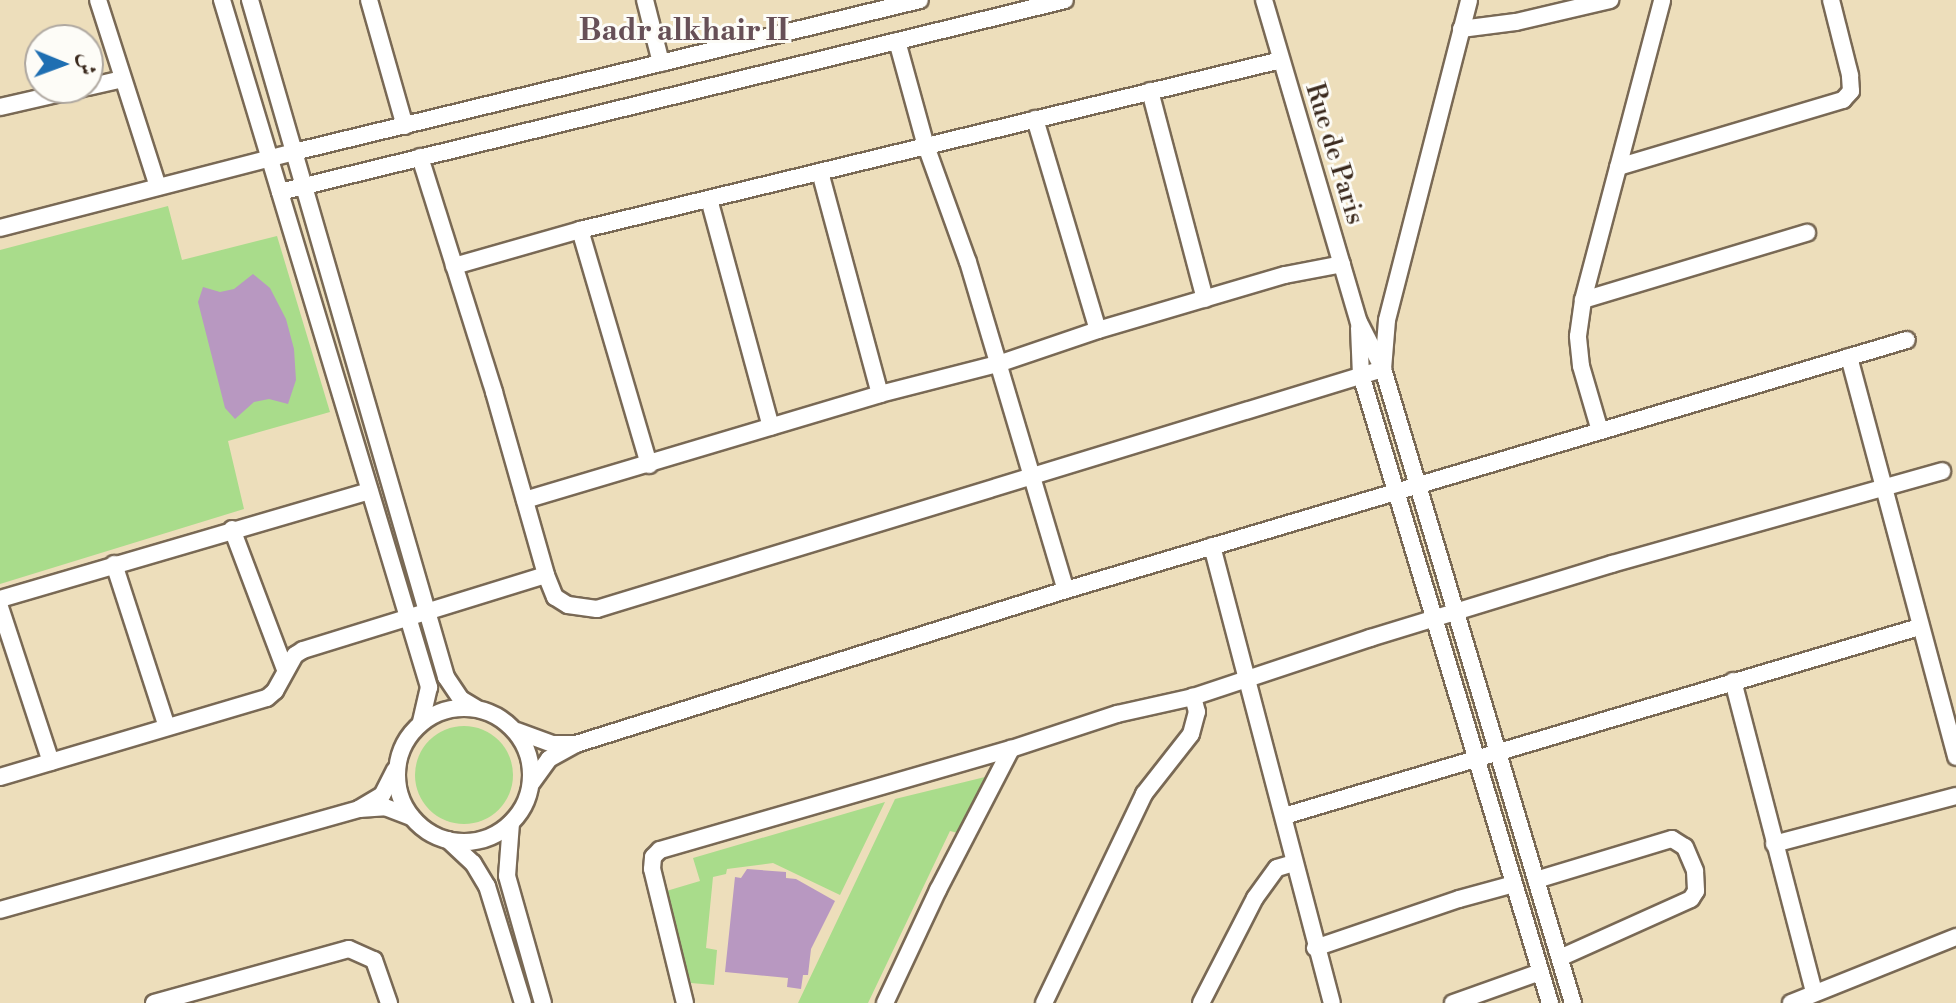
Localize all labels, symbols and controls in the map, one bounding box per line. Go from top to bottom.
district label: Badr alkhair II [579,13,789,49]
north arrow [24,24,104,104]
text: ش [73,53,100,76]
street label: Rue de Paris [1298,80,1370,228]

